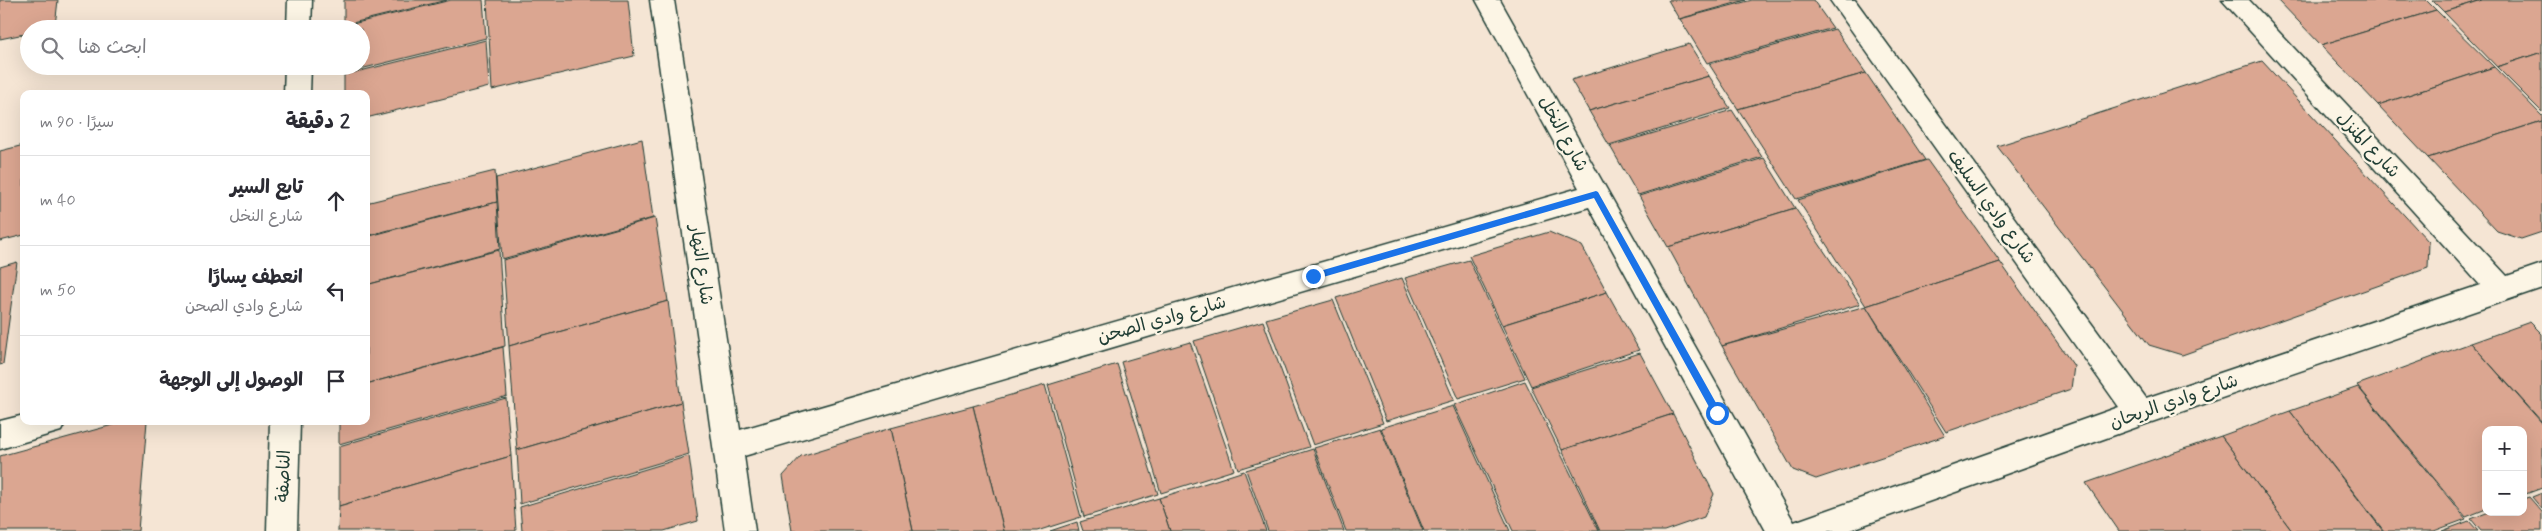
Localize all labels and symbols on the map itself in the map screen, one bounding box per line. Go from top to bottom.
street label: شارع النخل [1532,92,1594,176]
street label: شارع المنزل [2331,106,2405,184]
street label: شارع وادي السليف [1941,145,2041,269]
street label: شارع النهار [683,221,718,307]
route end [1302,265,1325,288]
street label: شارع وادي الصحن [1095,290,1229,350]
street label: شارع وادي الريحان [2107,369,2241,435]
route start [1706,402,1729,425]
street label: الناصفة [271,449,297,503]

